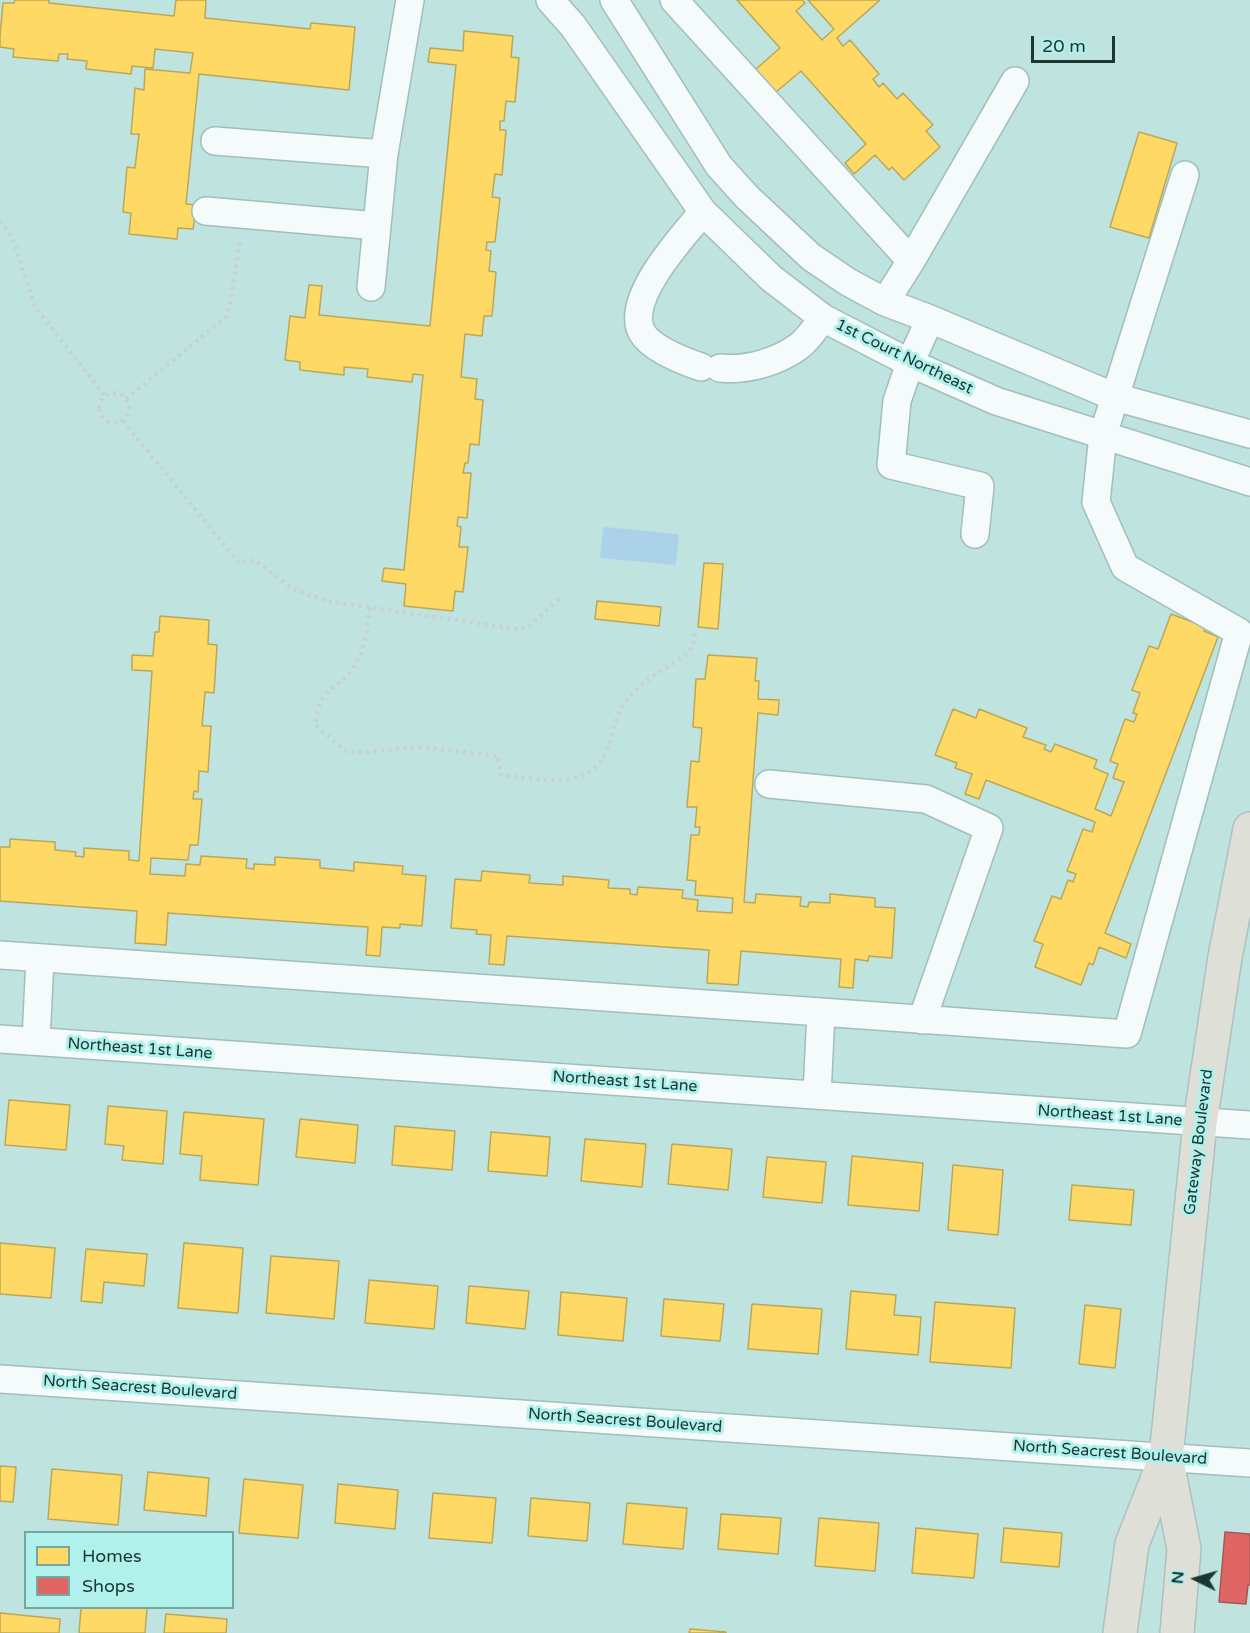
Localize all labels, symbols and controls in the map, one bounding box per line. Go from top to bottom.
scale bar [1034,24,1118,62]
text: 20 m [1042,35,1086,57]
street label: 1st Court Northeast [832,315,976,399]
street label: Northeast 1st Lane [67,1034,213,1064]
street label: Northeast 1st Lane [552,1067,698,1097]
street label: Gateway Boulevard [1181,1068,1217,1216]
street label: Northeast 1st Lane [1037,1101,1183,1131]
street label: North Seacrest Boulevard [42,1372,238,1404]
street label: North Seacrest Boulevard [527,1405,723,1437]
street label: North Seacrest Boulevard [1012,1437,1208,1469]
legend [24,1531,234,1609]
text: Homes [82,1545,142,1567]
north arrow [1166,1549,1226,1609]
text: N [1168,1570,1189,1585]
text: Shops [82,1575,135,1597]

